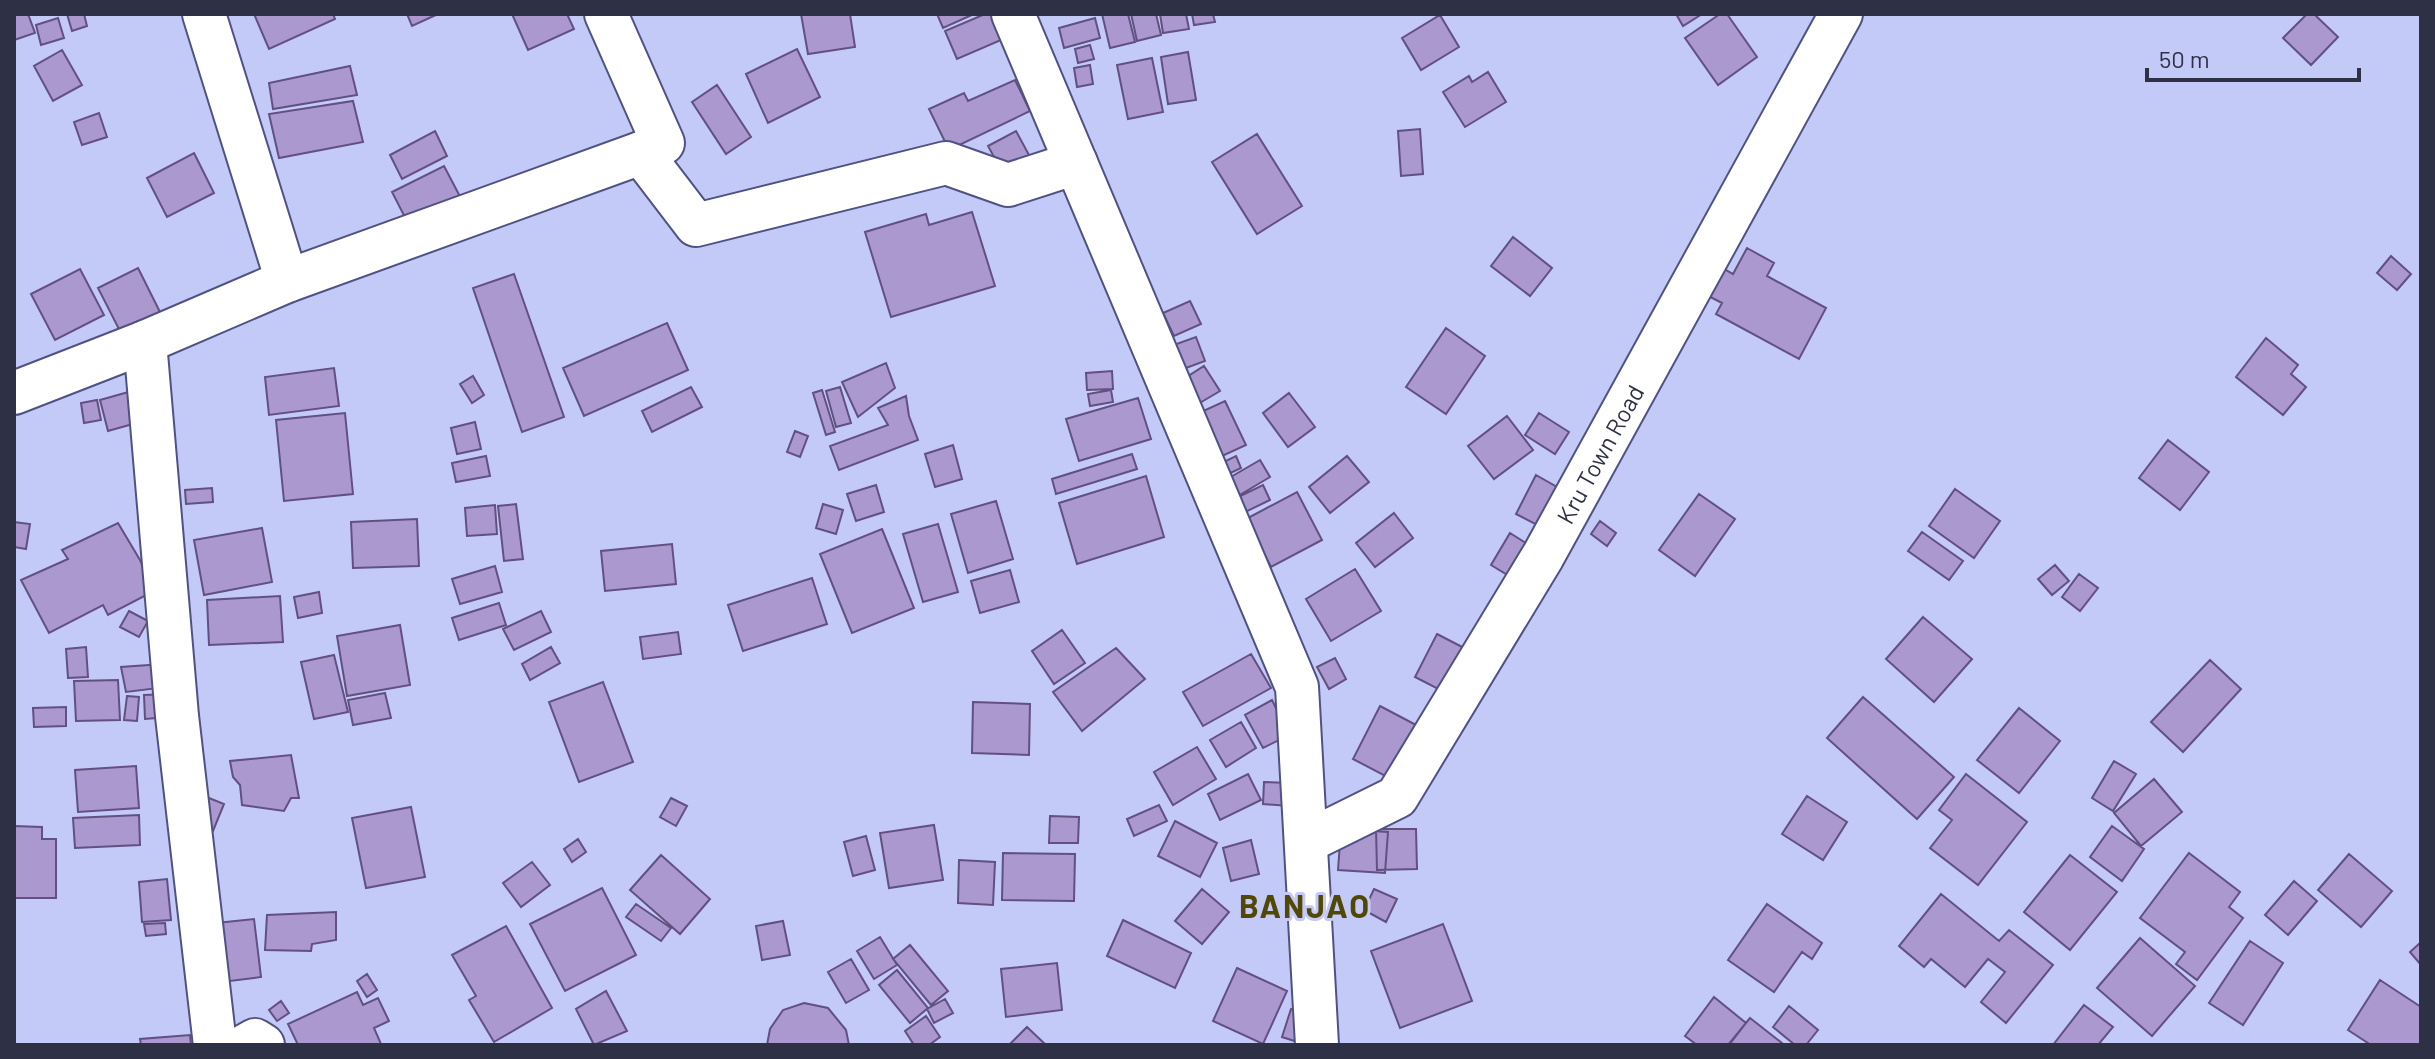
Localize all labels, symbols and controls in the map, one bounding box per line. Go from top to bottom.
scale bar [2147,32,2359,82]
text: 50 m [2159,44,2210,73]
street label: Kru Town Road [1549,379,1649,528]
district label: BANJAO [1239,886,1371,924]

